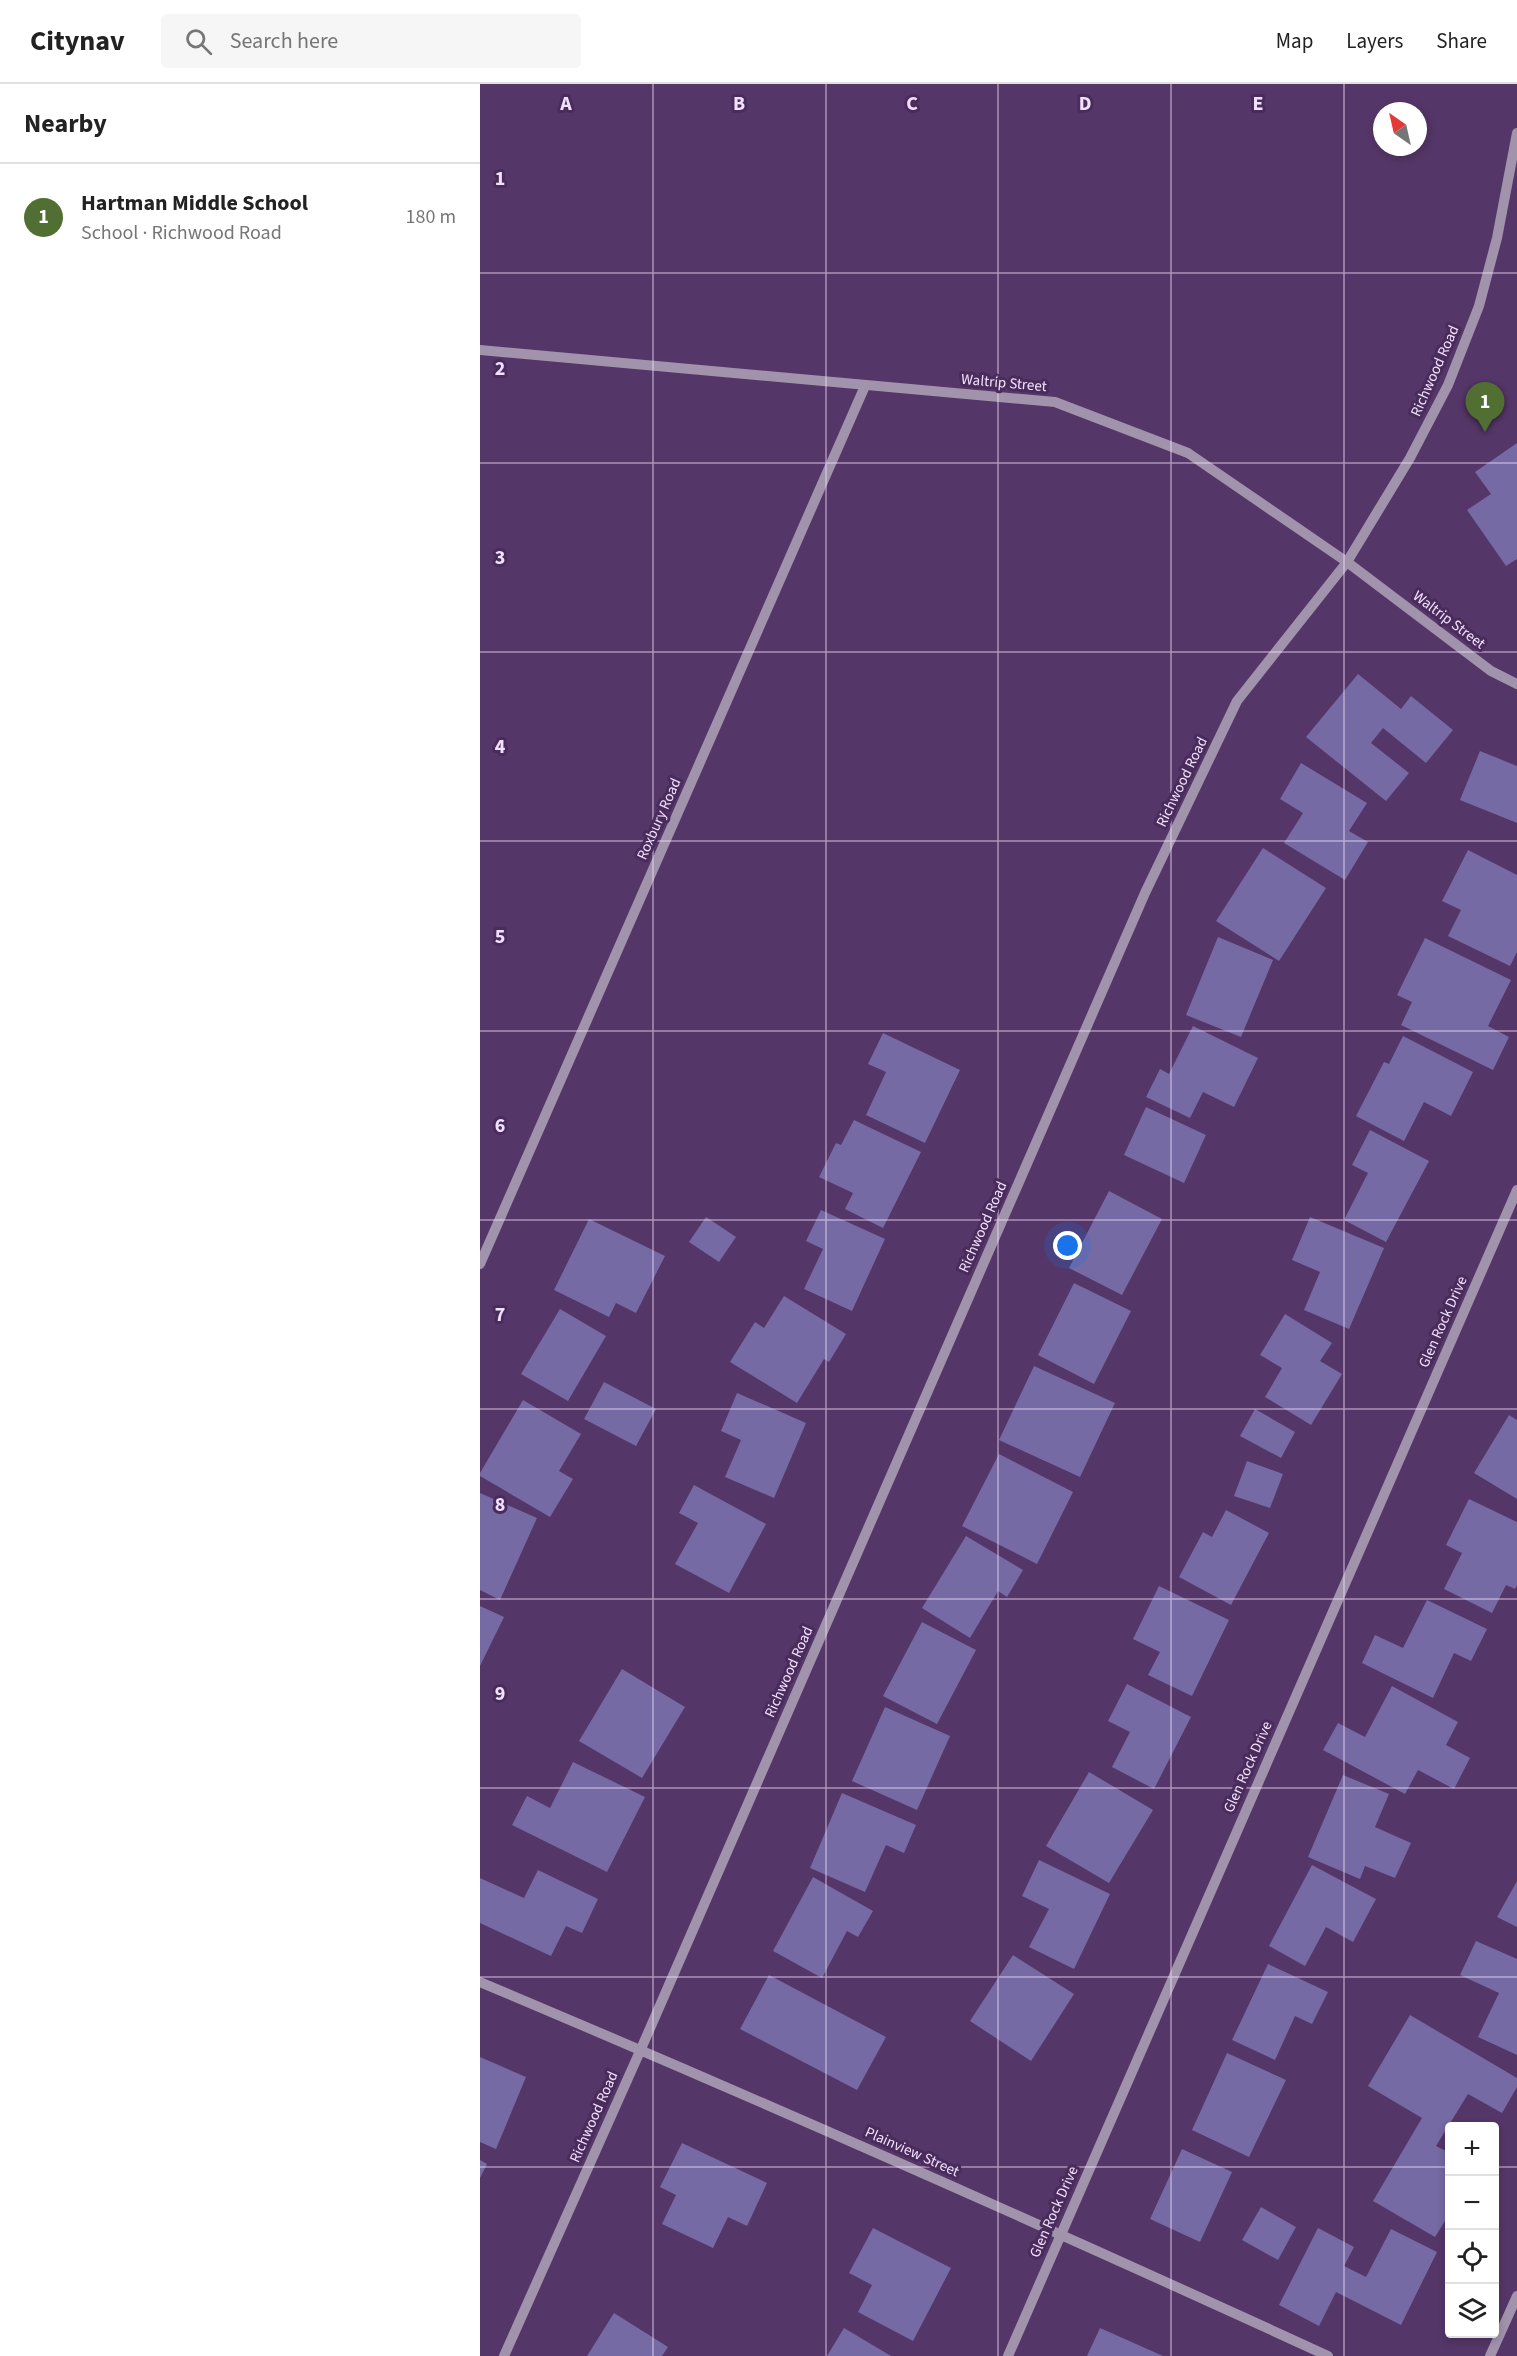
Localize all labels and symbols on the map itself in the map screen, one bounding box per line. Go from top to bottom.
text: A [559,90,572,118]
text: B [733,90,745,118]
text: C [906,90,918,118]
text: D [1079,90,1091,118]
text: E [1253,90,1263,118]
north arrow [1373,102,1427,156]
text: 1 [495,165,505,193]
street label: Richwood Road [1406,322,1464,420]
text: 2 [495,355,505,383]
street label: Waltrip Street [960,369,1048,397]
pin: 1 [1466,382,1504,432]
text: 3 [495,544,505,572]
street label: Waltrip Street [1408,586,1490,654]
text: 4 [495,733,506,761]
street label: Richwood Road [1151,733,1213,831]
street label: Roxbury Road [632,775,686,863]
text: 5 [495,923,505,951]
text: 6 [495,1112,505,1140]
street label: Richwood Road [954,1178,1012,1276]
your location [1053,1231,1082,1260]
street label: Glen Rock Drive [1413,1273,1473,1371]
text: 7 [495,1301,505,1329]
text: 8 [495,1491,505,1519]
street label: Richwood Road [760,1623,818,1721]
text: 9 [495,1680,505,1708]
street label: Glen Rock Drive [1218,1718,1278,1816]
street label: Richwood Road [565,2068,623,2166]
street label: Plainview Street [861,2122,963,2182]
street label: Glen Rock Drive [1024,2163,1084,2261]

